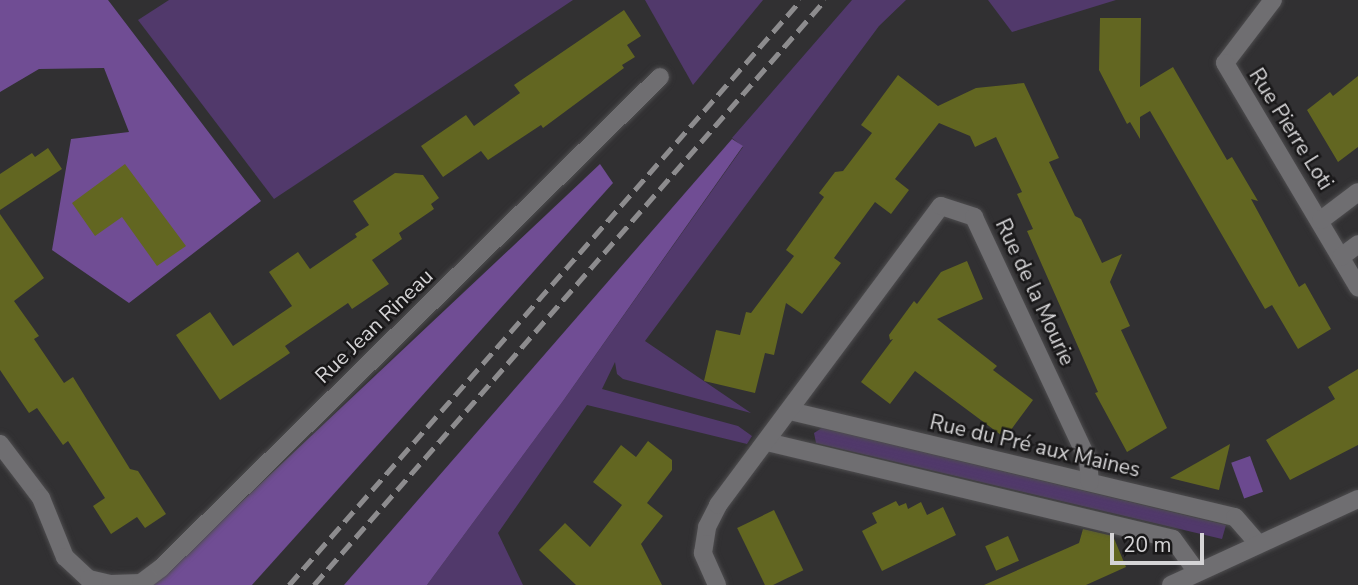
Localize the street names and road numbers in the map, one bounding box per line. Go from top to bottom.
street label: Rue Pierre Loti [1244,64,1338,194]
street label: Rue de la Mourie [990,215,1080,369]
street label: Rue Jean Rineau [310,264,438,388]
street label: Rue du Pré aux Maines [927,410,1143,482]

